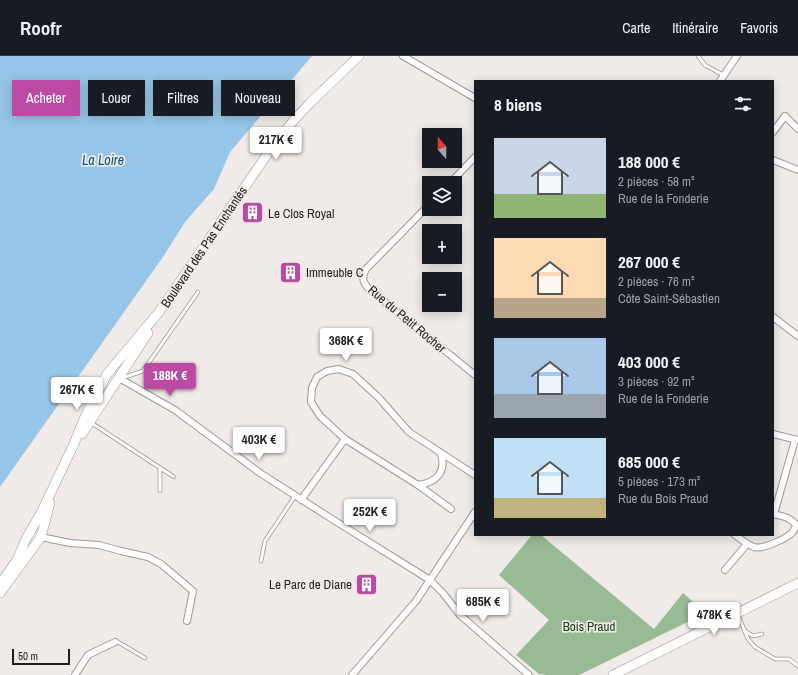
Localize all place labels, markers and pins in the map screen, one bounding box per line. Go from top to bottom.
pin: 217K € [243,127,309,161]
building icon: Le Clos Royal [239,200,265,226]
place label: Le Clos Royal [268,205,334,222]
building icon: Immeuble C [277,259,303,285]
place label: Immeuble C [306,264,364,281]
pin: 368K € [313,328,379,362]
pin: 188K € [137,363,203,397]
pin: 267K € [44,377,110,411]
pin: 403K € [226,427,292,461]
pin: 252K € [337,499,403,533]
building icon: Le Parc de Diane [354,571,380,597]
place label: Le Parc de Diane [269,576,352,593]
pin: 685K € [450,589,516,623]
pin: 478K € [681,602,747,636]

